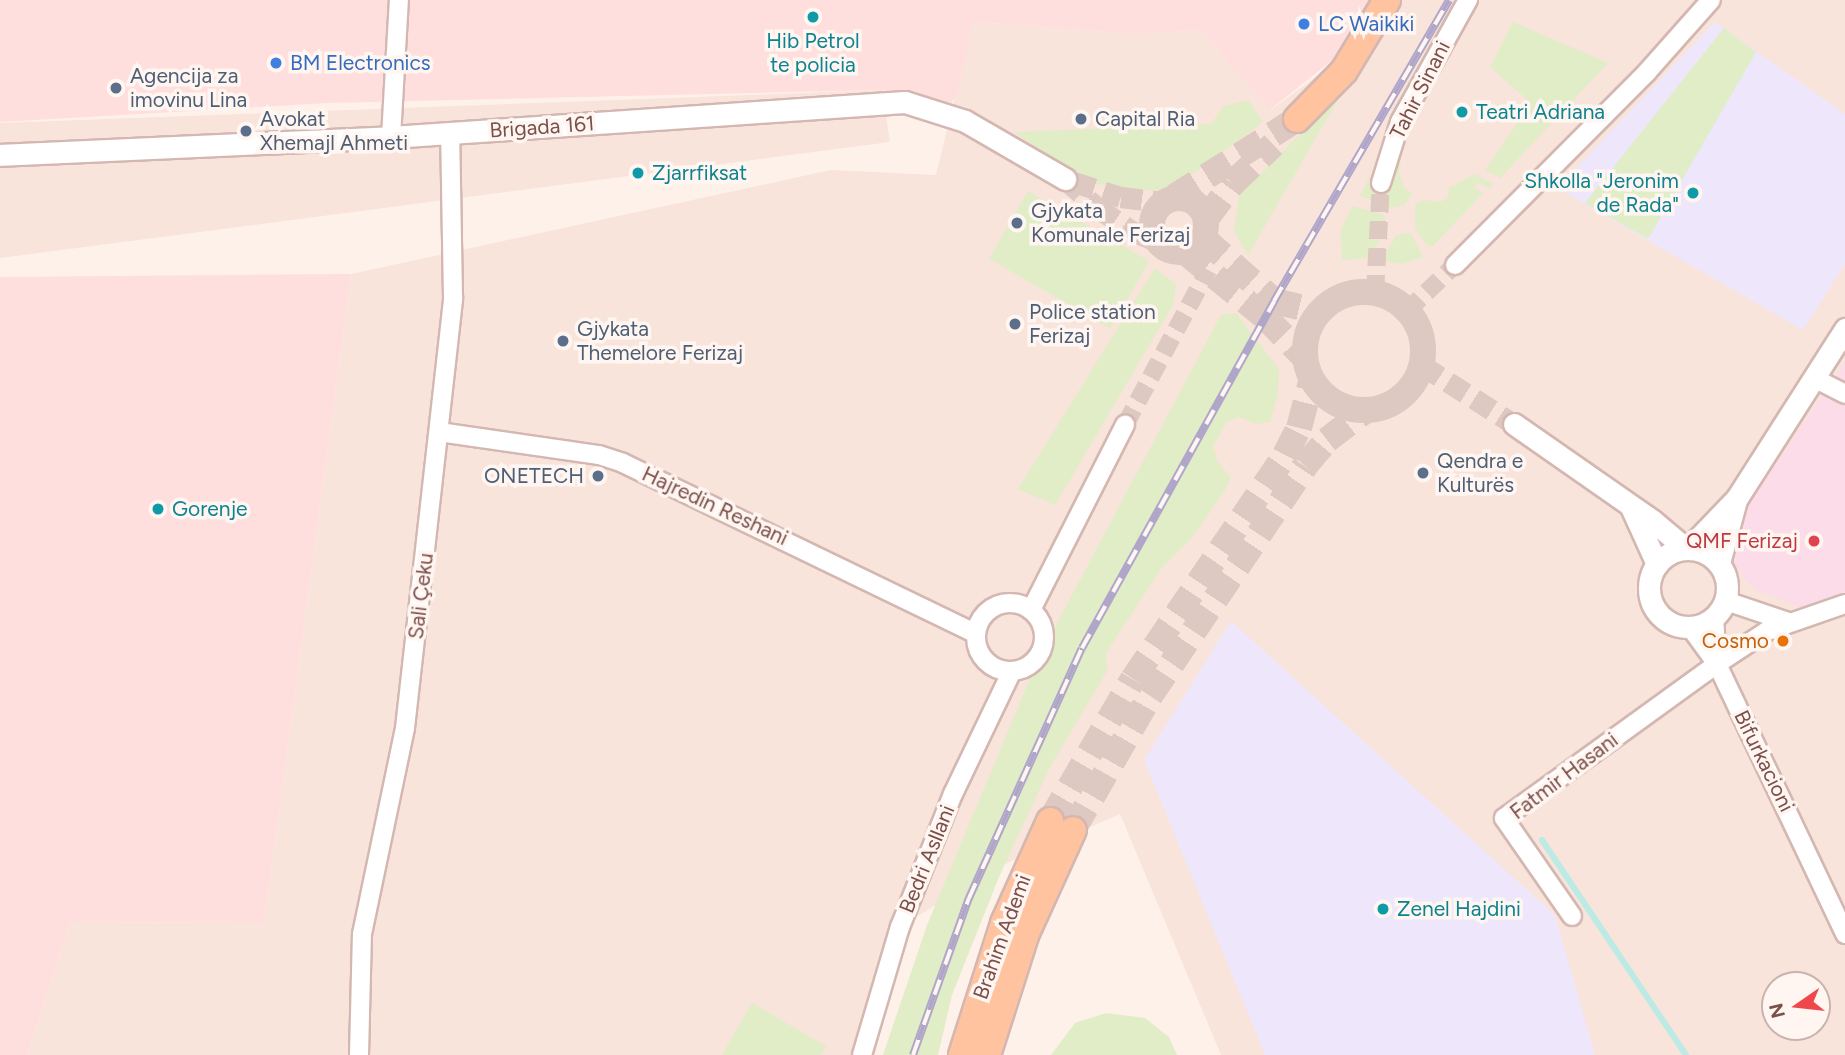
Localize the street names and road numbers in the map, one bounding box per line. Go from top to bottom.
street label: Tahir Sinani [1385,37,1455,143]
street label: Brigada 161 [489,111,595,143]
street label: Hajredin Reshani [638,461,792,551]
street label: Sali Çeku [403,551,439,641]
street label: Bifurkacioni [1729,706,1799,816]
street label: Fatmir Hasani [1505,727,1623,825]
street label: Bedri Asllani [894,801,960,917]
street label: Brahim Ademi [968,871,1036,1003]

